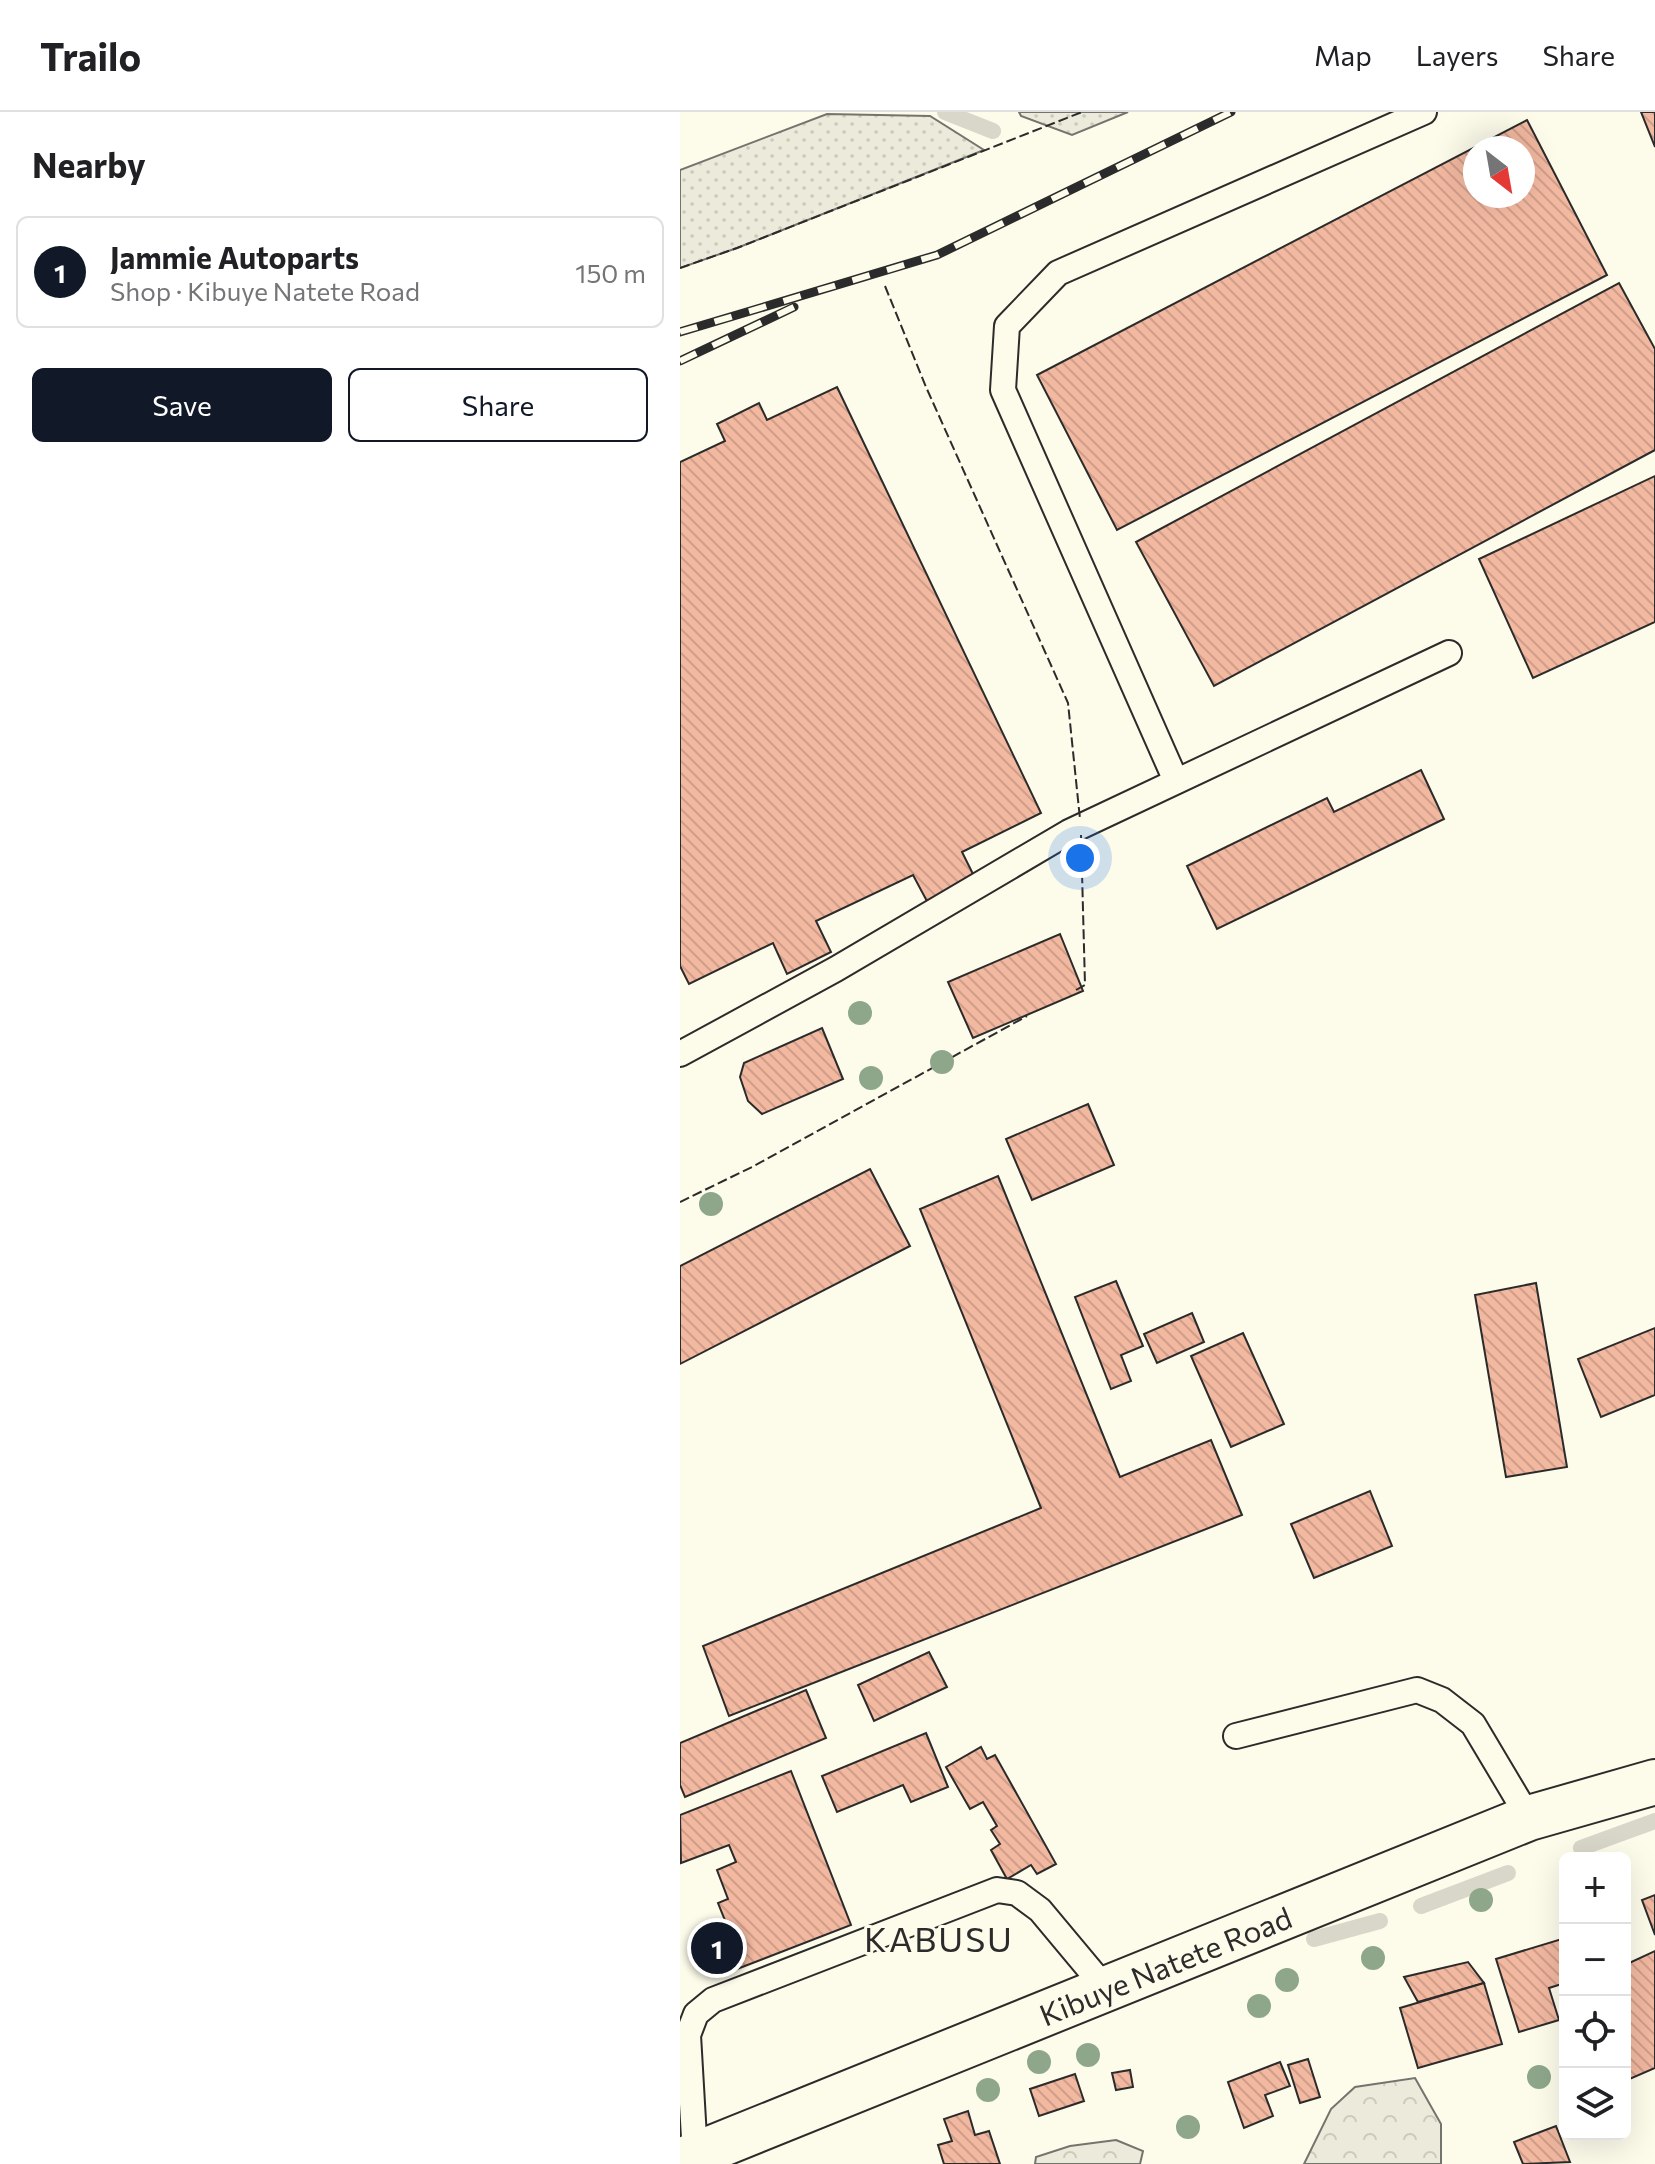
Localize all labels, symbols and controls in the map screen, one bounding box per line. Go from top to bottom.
text: Trailo [40,32,141,79]
text: Map [1314,38,1372,72]
text: Layers [1416,38,1498,72]
text: Share [1542,38,1615,72]
north arrow [1463,136,1535,208]
text: Nearby [32,143,146,185]
text: Jammie Autoparts [110,238,359,275]
text: 1 [54,257,66,288]
text: 150 m [575,257,646,288]
text: Shop · Kibuye Natete Road [110,275,420,306]
button: Save [32,368,332,442]
button: Share [348,368,648,442]
your location [1060,838,1100,878]
map controls [1559,1852,1631,2140]
button: + [1559,1852,1631,1924]
street label: Kibuye Natete Road [1034,1898,1296,2032]
district label: KABUSU [864,1917,1014,1959]
pin: 1 [691,1918,743,1978]
button: − [1559,1924,1631,1996]
button: locate [1559,1996,1631,2068]
button: layers [1559,2068,1631,2140]

